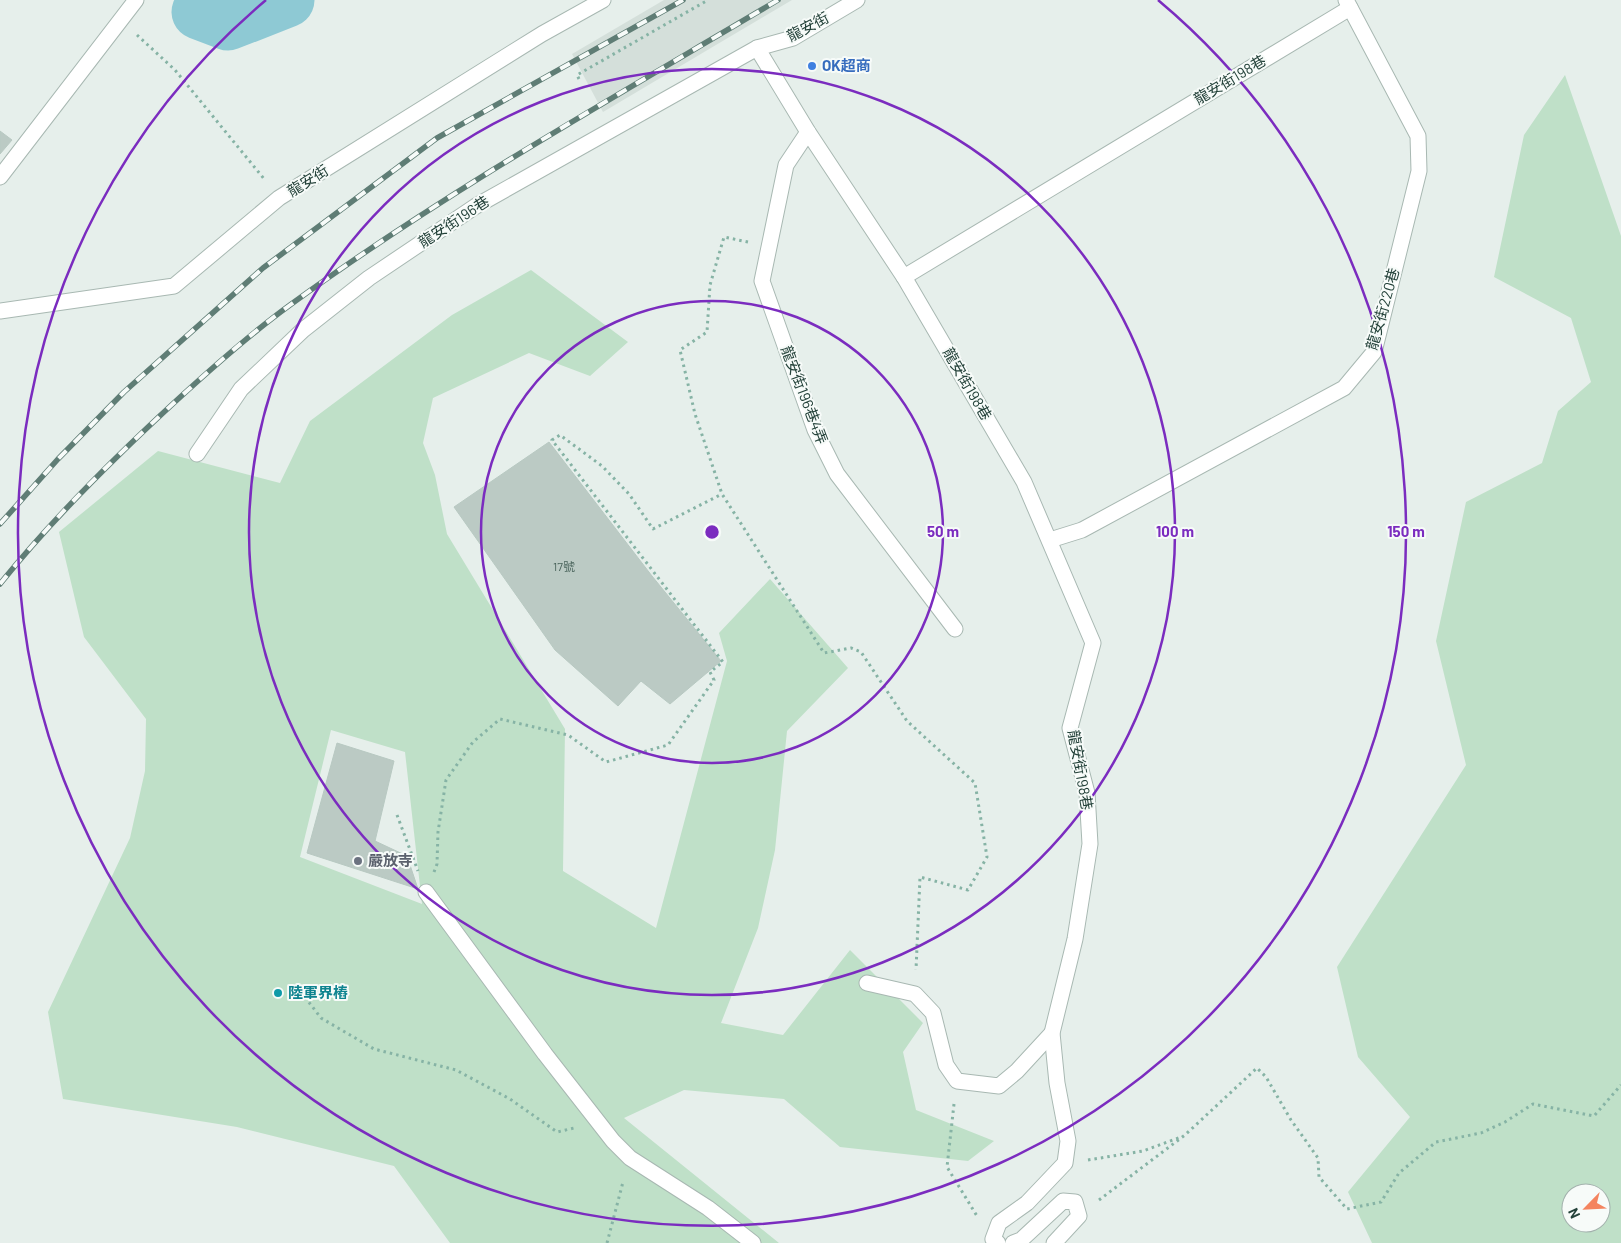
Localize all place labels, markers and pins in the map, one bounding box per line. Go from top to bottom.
place label: OK超商 [822,56,871,74]
marker: OK超商 [806,60,818,72]
centre of rings [703,523,721,541]
place label: 嚴放寺 [368,851,413,869]
marker: 嚴放寺 [352,855,364,867]
place label: 陸軍界樁 [288,983,348,1001]
marker: 陸軍界樁 [272,987,284,999]

